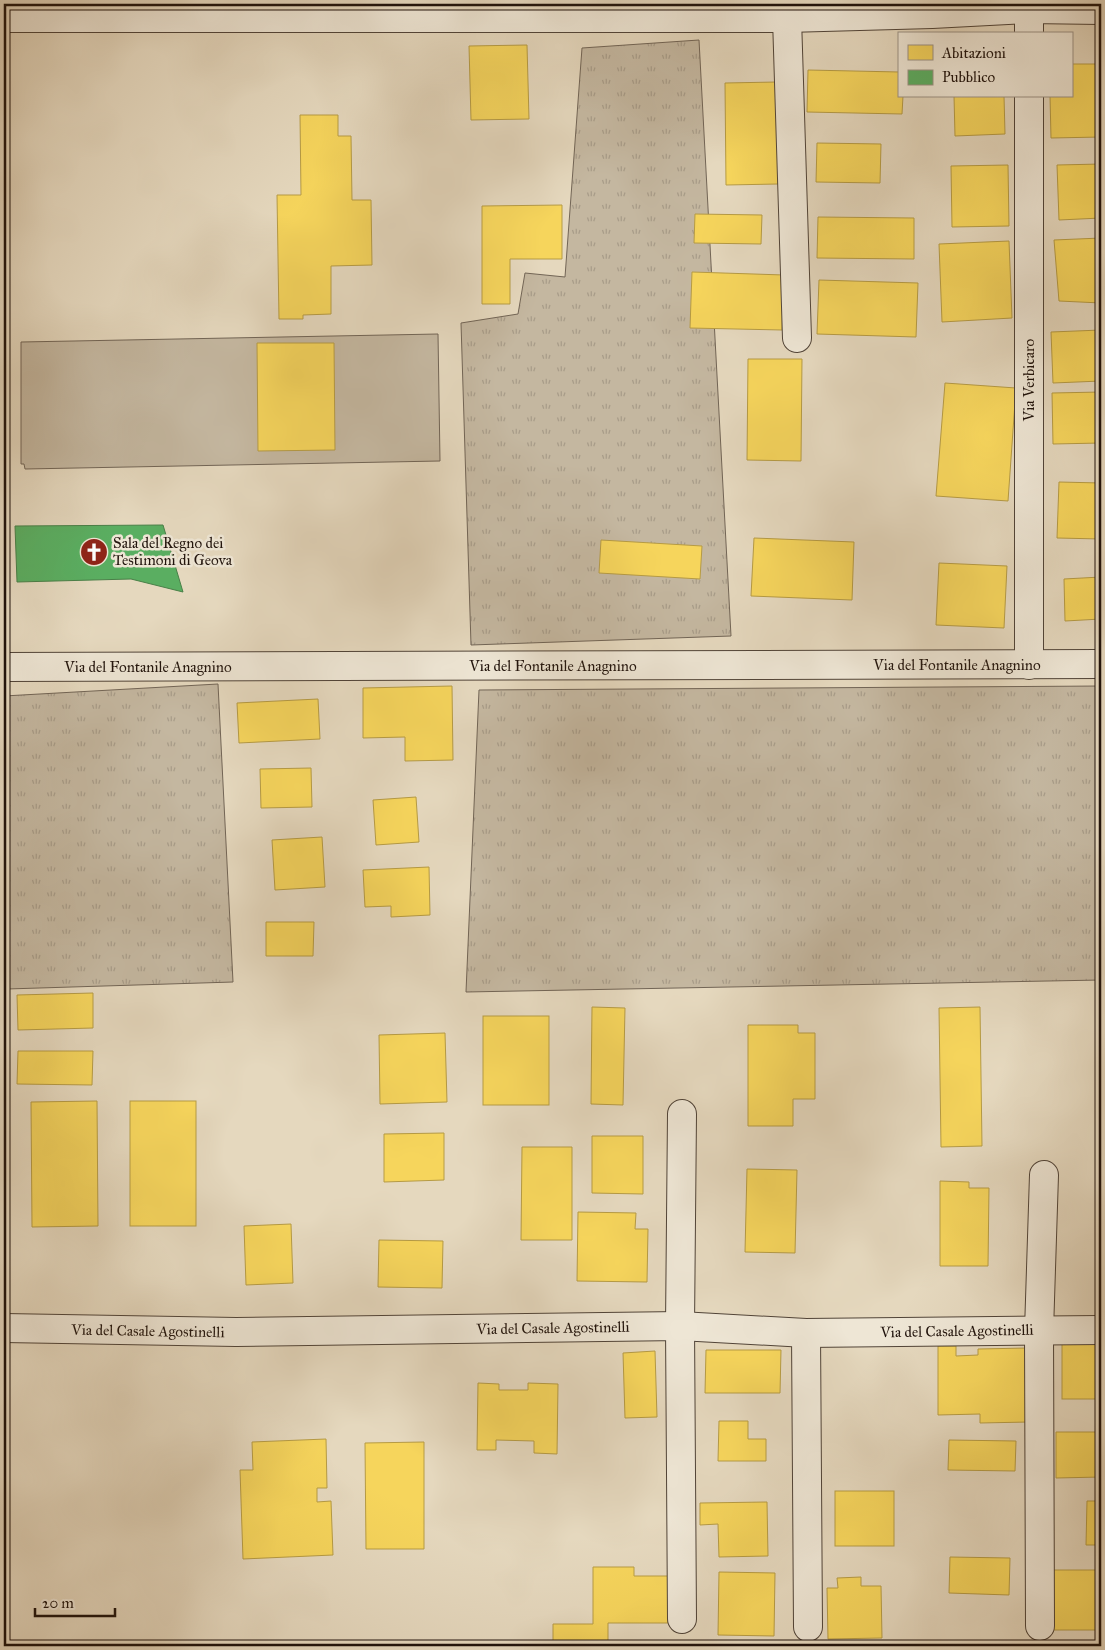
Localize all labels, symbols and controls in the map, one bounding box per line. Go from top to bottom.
legend [898,32,1072,98]
text: Abitazioni [941,44,1006,62]
text: Pubblico [942,68,996,86]
street label: Via Verbicaro [1020,338,1038,422]
place label: Sala del Regno dei Testimoni di Geova [113,534,233,569]
church icon: Sala del Regno dei Testimoni di Geova [79,537,109,567]
street label: Via del Fontanile Anagnino [872,656,1041,674]
street label: Via del Fontanile Anagnino [468,657,637,675]
street label: Via del Fontanile Anagnino [63,658,232,676]
street label: Via del Casale Agostinelli [475,1318,630,1338]
street label: Via del Casale Agostinelli [70,1321,225,1341]
street label: Via del Casale Agostinelli [879,1321,1034,1341]
scale bar [35,1585,115,1617]
text: 20 m [42,1594,74,1612]

